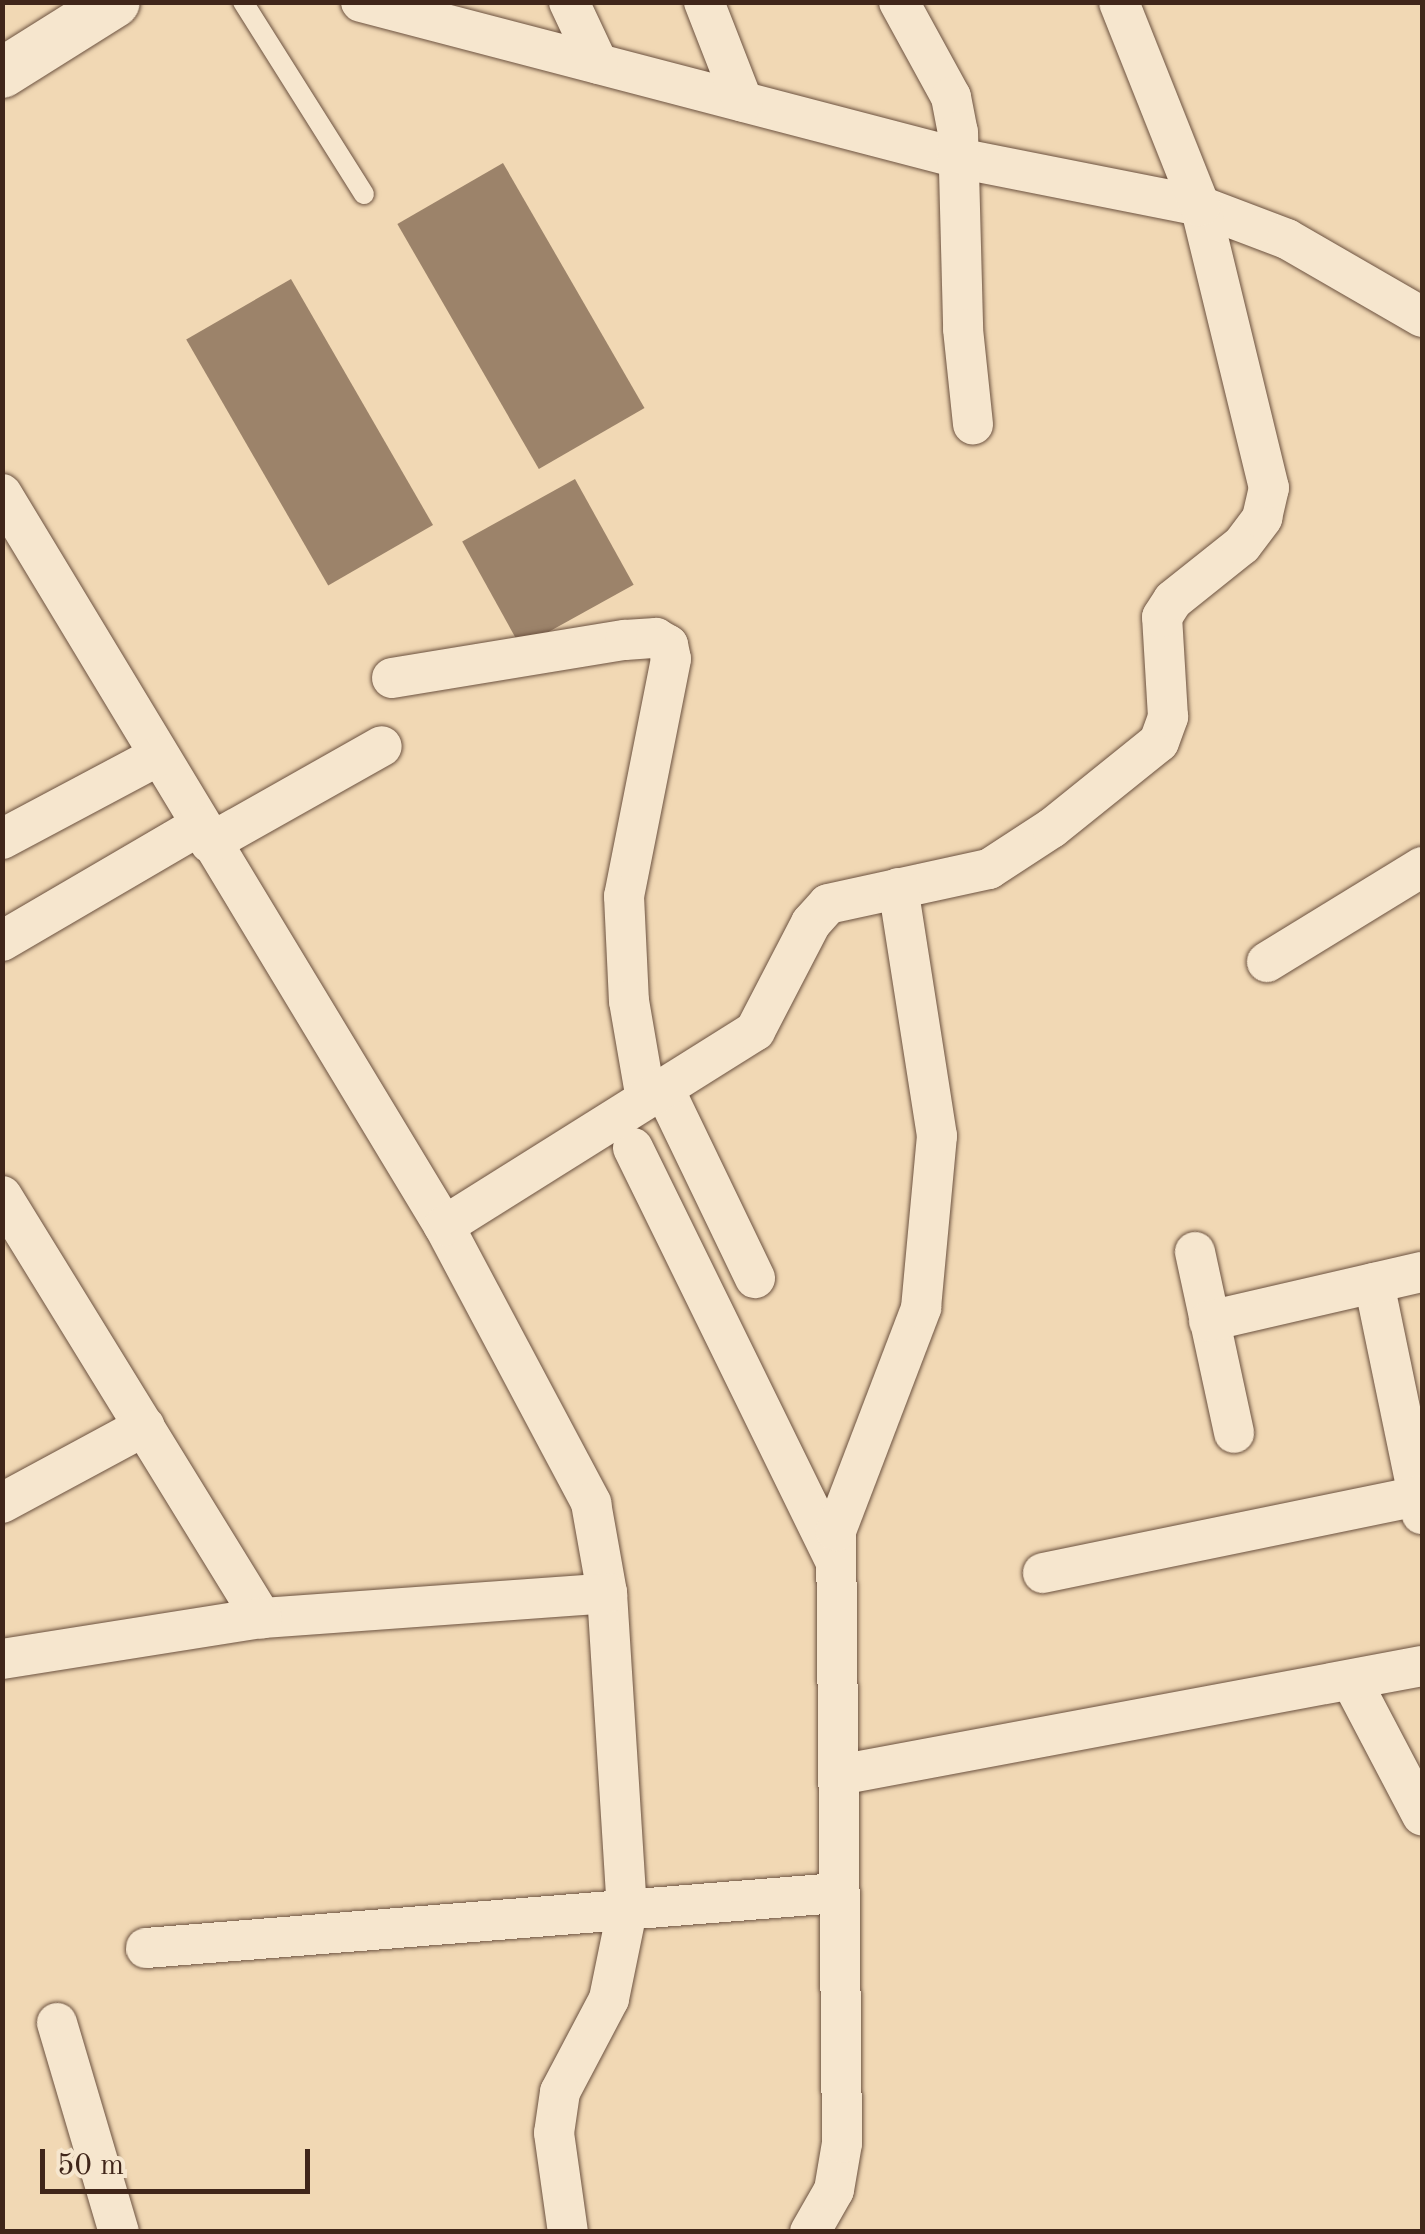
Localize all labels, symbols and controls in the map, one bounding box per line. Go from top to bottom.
scale bar [45,2129,315,2191]
text: 50 m [57,2151,124,2181]

